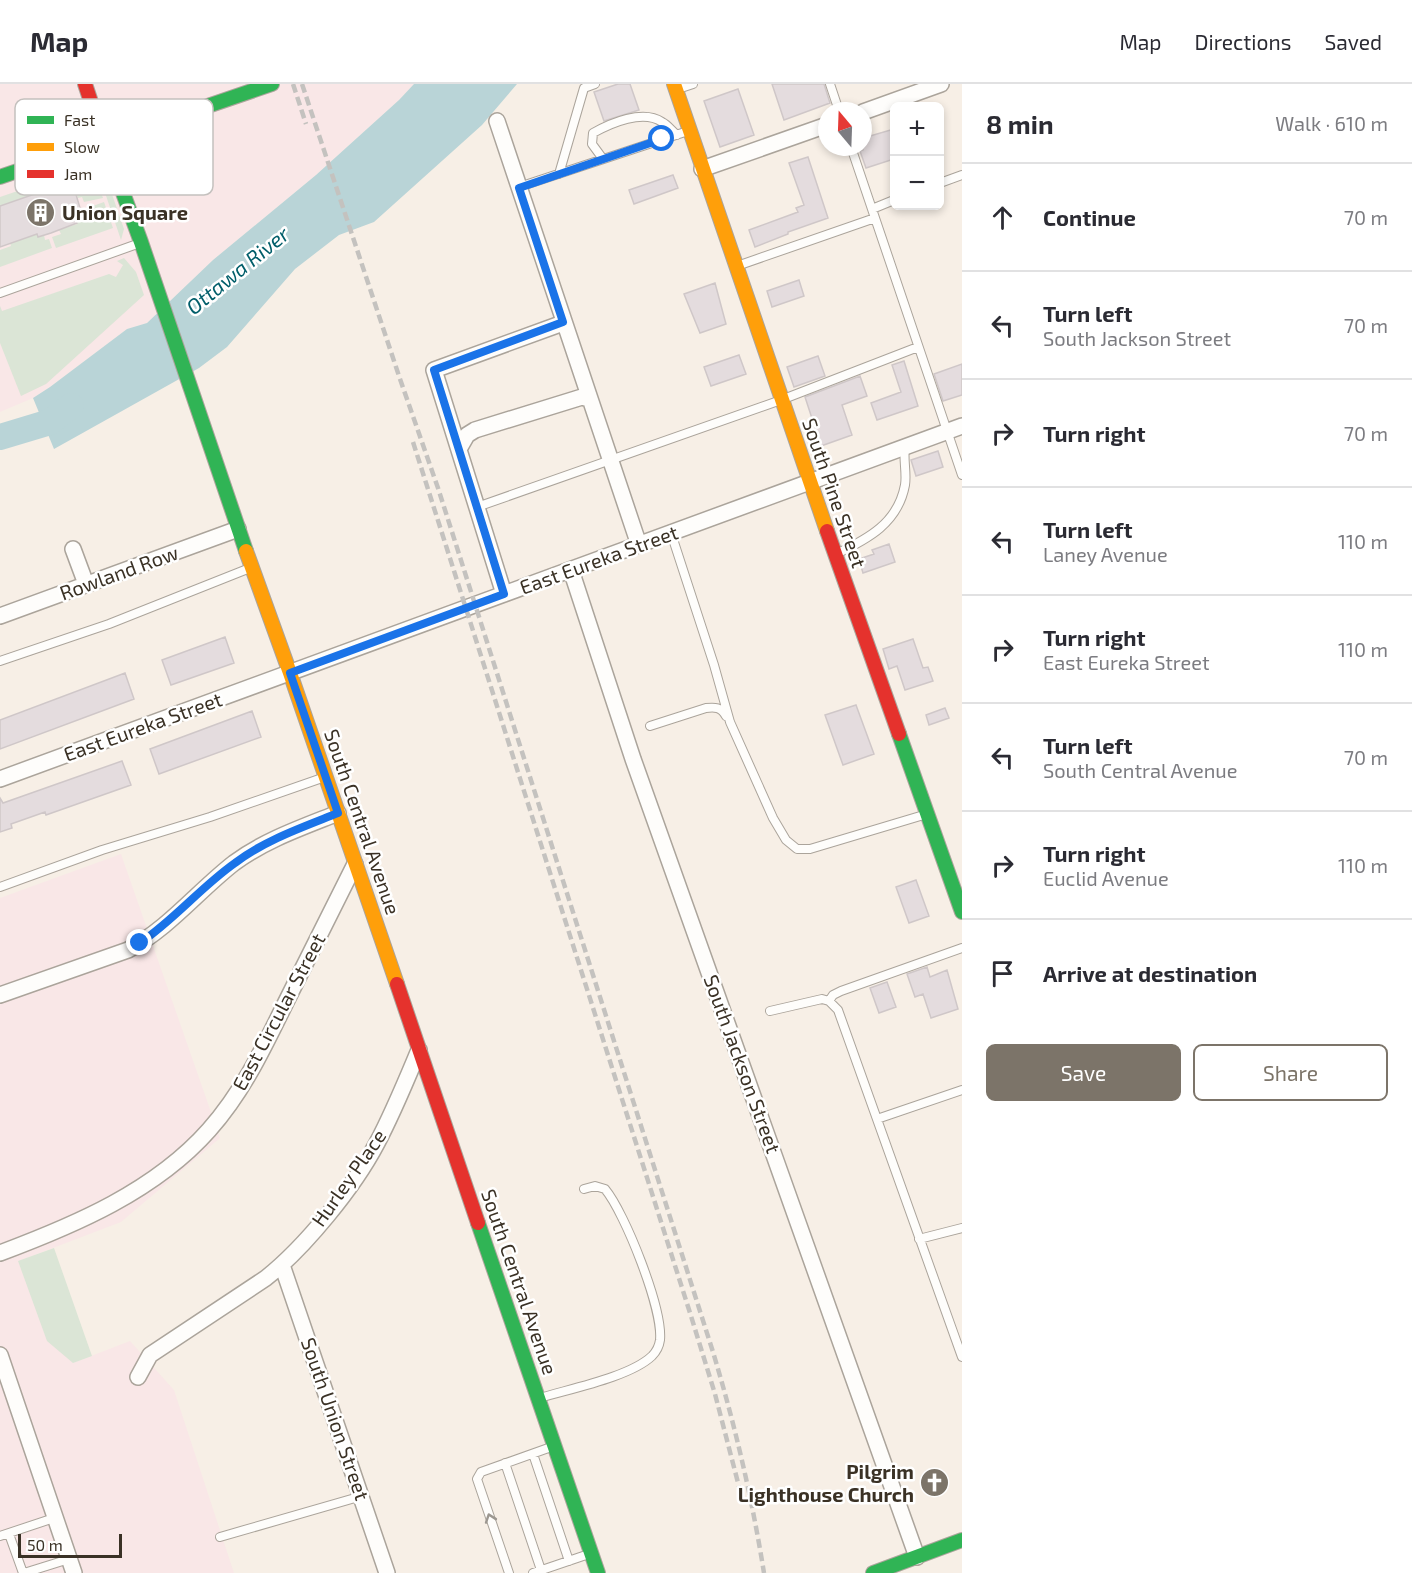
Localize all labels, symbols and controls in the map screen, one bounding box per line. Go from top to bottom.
text: Map [30,24,88,58]
text: Map [1119,29,1162,54]
text: Directions [1195,29,1291,54]
text: Saved [1324,29,1382,54]
legend [15,99,213,195]
north arrow [818,102,872,156]
map controls [890,102,944,210]
button: + [890,102,944,156]
text: 8 min [986,108,1054,139]
text: Fast [64,110,95,129]
text: Walk · 610 m [1275,111,1388,135]
route start [648,125,674,151]
text: Slow [64,137,100,156]
button: − [890,156,944,210]
text: Jam [64,164,92,183]
building icon: Union Square [25,197,57,229]
place label: Union Square [62,200,188,224]
icon: ahead [986,201,1019,234]
text: Continue [1043,204,1136,230]
text: 70 m [1344,205,1388,229]
water label: Ottawa River [180,220,294,319]
text: Turn left [1043,300,1132,326]
icon: left [986,309,1019,342]
text: 70 m [1344,313,1388,337]
text: South Jackson Street [1043,326,1231,350]
street label: South Pine Street [798,415,872,571]
icon: right [986,417,1019,450]
text: Turn right [1043,420,1145,446]
text: 70 m [1344,421,1388,445]
text: Turn left [1043,516,1132,542]
street label: East Eureka Street [516,519,681,599]
icon: left [986,525,1019,558]
text: 110 m [1338,529,1388,553]
street label: Rowland Row [56,539,181,605]
text: Laney Avenue [1043,542,1168,566]
text: Turn right [1043,624,1145,650]
icon: right [986,633,1019,666]
text: 110 m [1338,637,1388,661]
text: East Eureka Street [1043,650,1210,674]
street label: East Eureka Street [60,686,225,766]
street label: South Central Avenue [320,726,406,918]
text: Turn left [1043,732,1132,758]
icon: left [986,741,1019,774]
text: 70 m [1344,745,1388,769]
text: South Central Avenue [1043,758,1238,782]
text: Turn right [1043,840,1145,866]
icon: right [986,849,1019,882]
text: 110 m [1338,853,1388,877]
text: Euclid Avenue [1043,866,1169,890]
route end [126,929,152,955]
street label: East Circular Street [227,929,330,1094]
icon: arrive [986,957,1019,990]
text: Arrive at destination [1043,960,1257,986]
street label: South Jackson Street [699,971,787,1157]
button: Save [986,1044,1181,1101]
button: Share [1193,1044,1388,1101]
street label: Hurley Place [306,1124,390,1231]
street label: South Central Avenue [477,1186,563,1378]
street label: South Union Street [297,1334,375,1504]
place label: Pilgrim Lighthouse Church [738,1459,914,1506]
church icon: Pilgrim Lighthouse Church [919,1467,951,1499]
one-way arrow [485,1513,498,1524]
scale bar [18,1531,122,1558]
text: 50 m [27,1535,63,1554]

